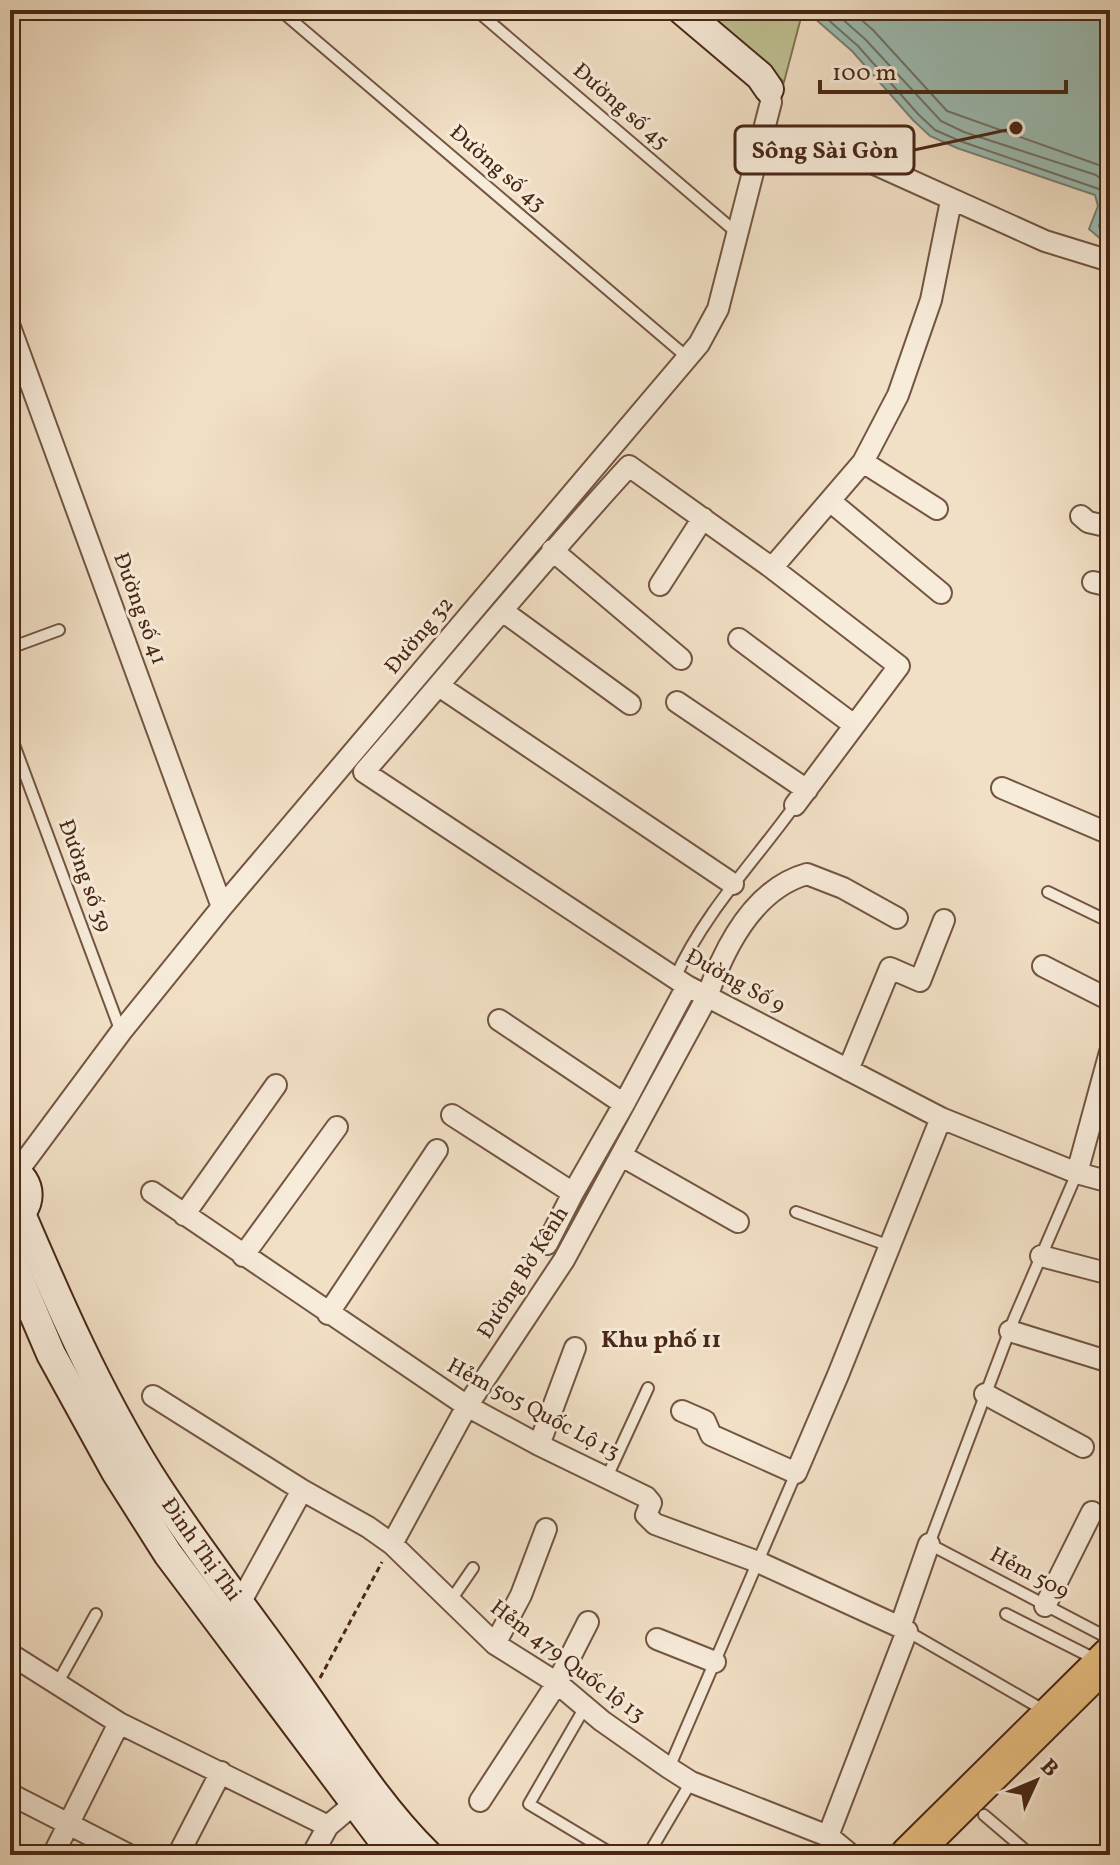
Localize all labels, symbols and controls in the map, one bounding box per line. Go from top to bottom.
scale bar [820,44,1066,94]
street label: Đường số 45 [565,56,675,158]
text: 100 m [832,57,897,91]
street label: Đường số 43 [442,118,552,220]
callout: Sông Sài Gòn [735,126,914,174]
text: Sông Sài Gòn [751,135,899,169]
street label: Đường số 41 [104,549,174,669]
street label: Đường 32 [378,590,462,682]
street label: Đường số 39 [49,815,119,937]
street label: Đường Số 9 [680,942,790,1022]
street label: Đường Bờ Kênh [471,1201,577,1345]
district label: Khu phố 11 [601,1324,721,1358]
street label: Hẻm 505 Quốc Lộ 13 [441,1351,625,1469]
street label: Đinh Thị Thi [153,1492,249,1608]
street label: Hẻm 509 [984,1540,1074,1608]
street label: Hẻm 479 Quốc lộ 13 [483,1593,651,1731]
north arrow [996,1741,1076,1821]
text: B [1032,1753,1065,1785]

